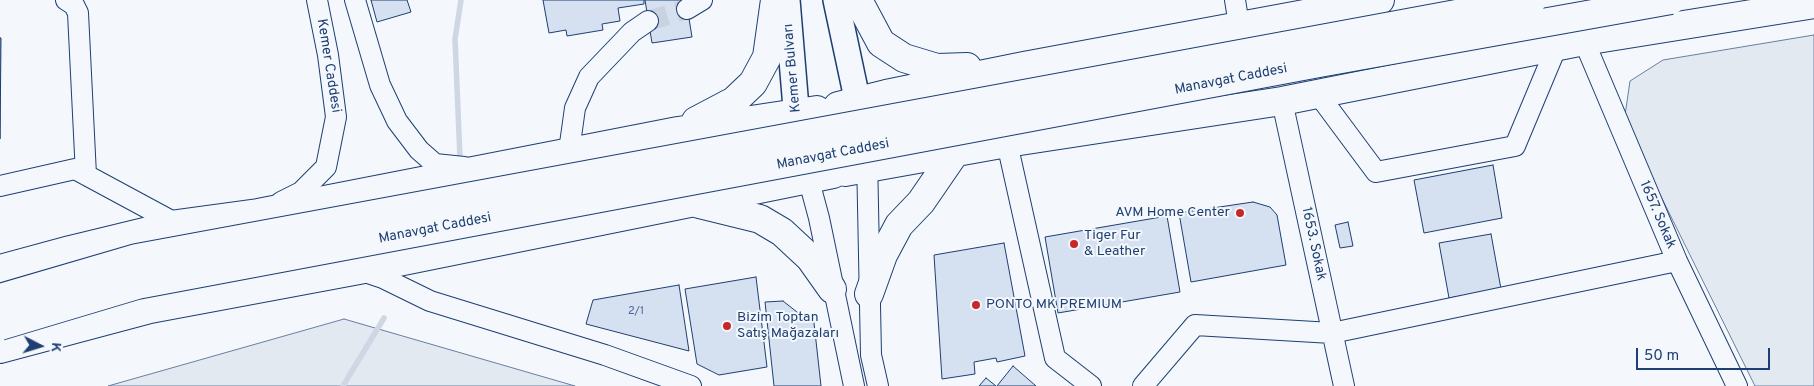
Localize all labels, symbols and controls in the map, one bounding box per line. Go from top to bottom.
street label: Kemer Caddesi [312,18,344,114]
street label: Kemer Bulvarı [781,23,805,113]
street label: Manavgat Caddesi [1173,61,1289,99]
street label: Manavgat Caddesi [775,136,891,174]
street label: 1657. Sokak [1635,178,1679,252]
place label: AVM Home Center [1115,205,1230,221]
street label: 1653. Sokak [1297,206,1329,282]
marker: AVM Home Center [1234,207,1246,219]
street label: Manavgat Caddesi [377,210,493,248]
place label: Tiger Fur & Leather [1084,228,1145,260]
marker: Tiger Fur & Leather [1068,238,1080,250]
place label: PONTO MK PREMIUM [986,297,1122,313]
marker: PONTO MK PREMIUM [970,299,982,311]
house number: 2/1 [628,305,644,319]
place label: Bizim Toptan Satış Mağazaları [737,310,839,342]
marker: Bizim Toptan Satış Mağazaları [721,320,733,332]
north arrow [15,321,65,371]
scale bar [1639,338,1773,370]
text: K [47,342,64,353]
text: 50 m [1644,347,1679,366]

